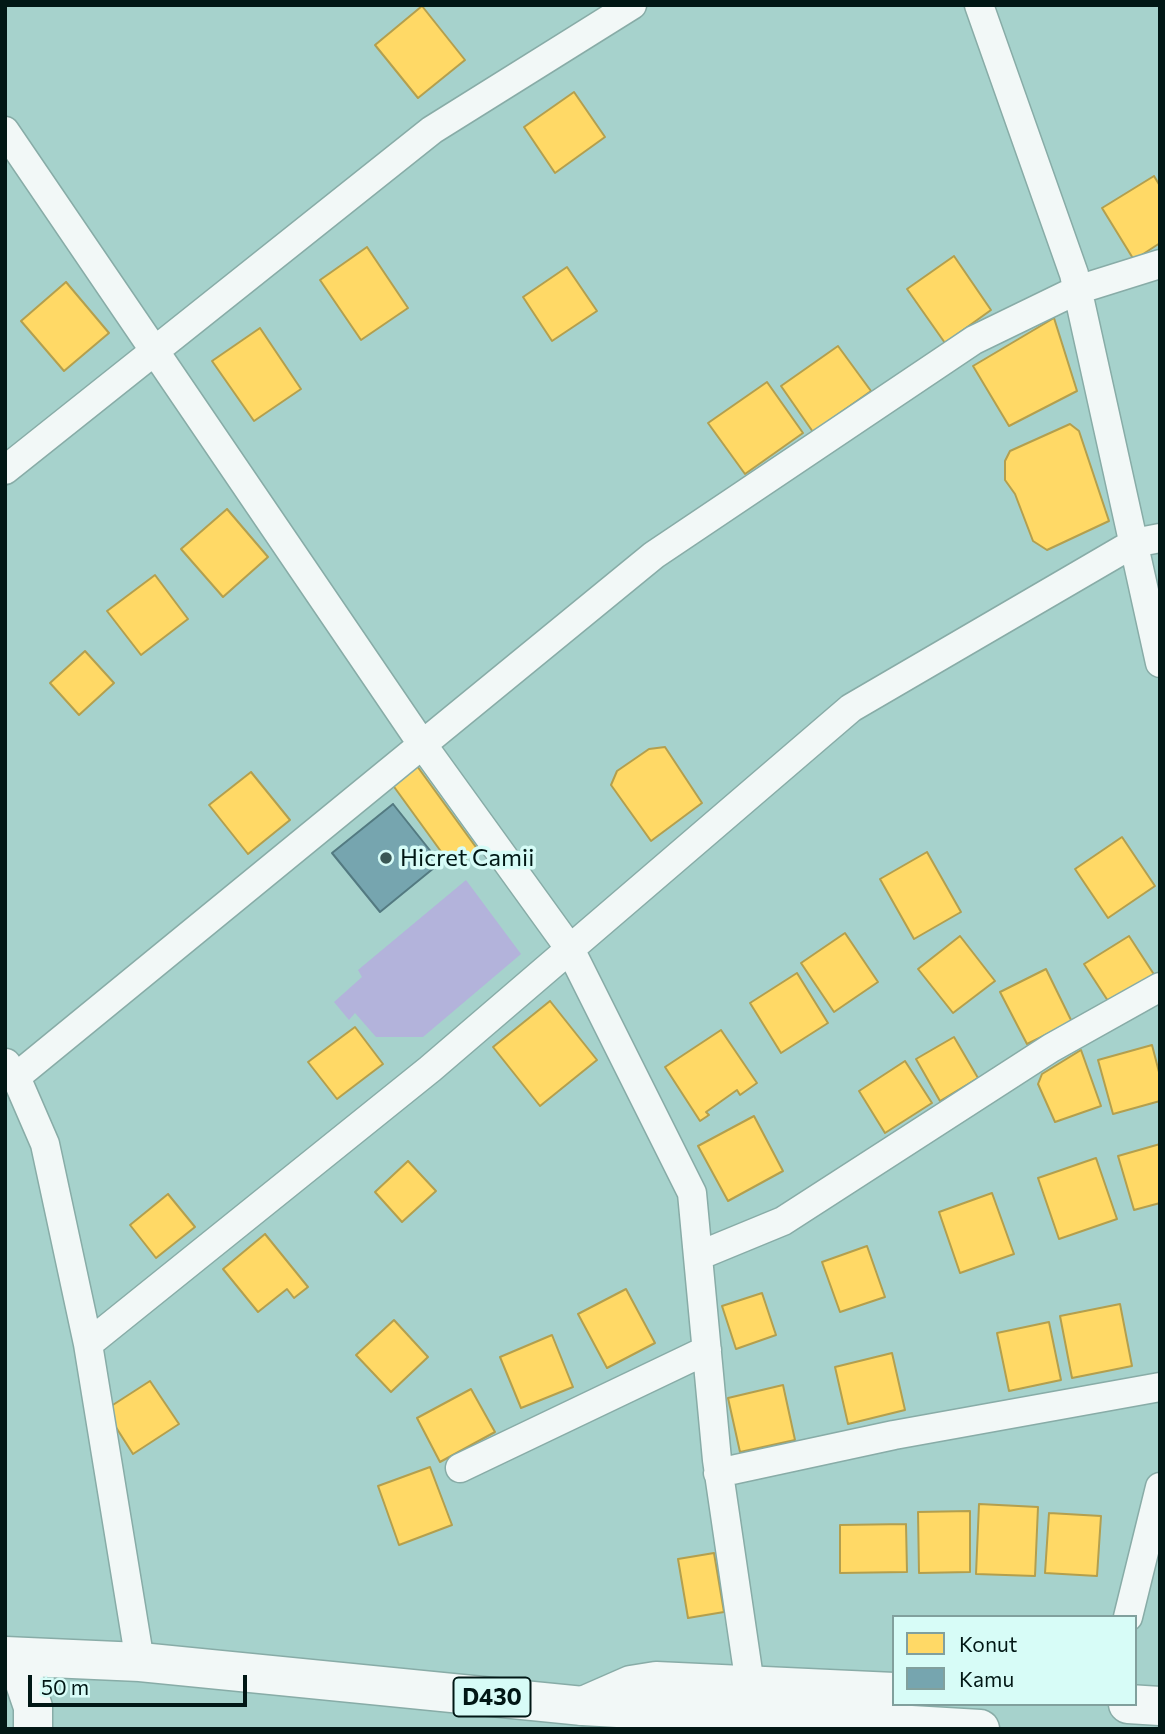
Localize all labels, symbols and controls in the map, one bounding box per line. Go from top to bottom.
place label: Hicret Camii [400,844,534,872]
marker: Hicret Camii [378,850,394,866]
legend [892,1615,1137,1706]
text: Konut [959,1631,1017,1656]
scale bar [32,1660,250,1704]
text: Kamu [959,1666,1014,1691]
text: 50 m [41,1674,89,1699]
road number: D430 [454,1678,530,1716]

